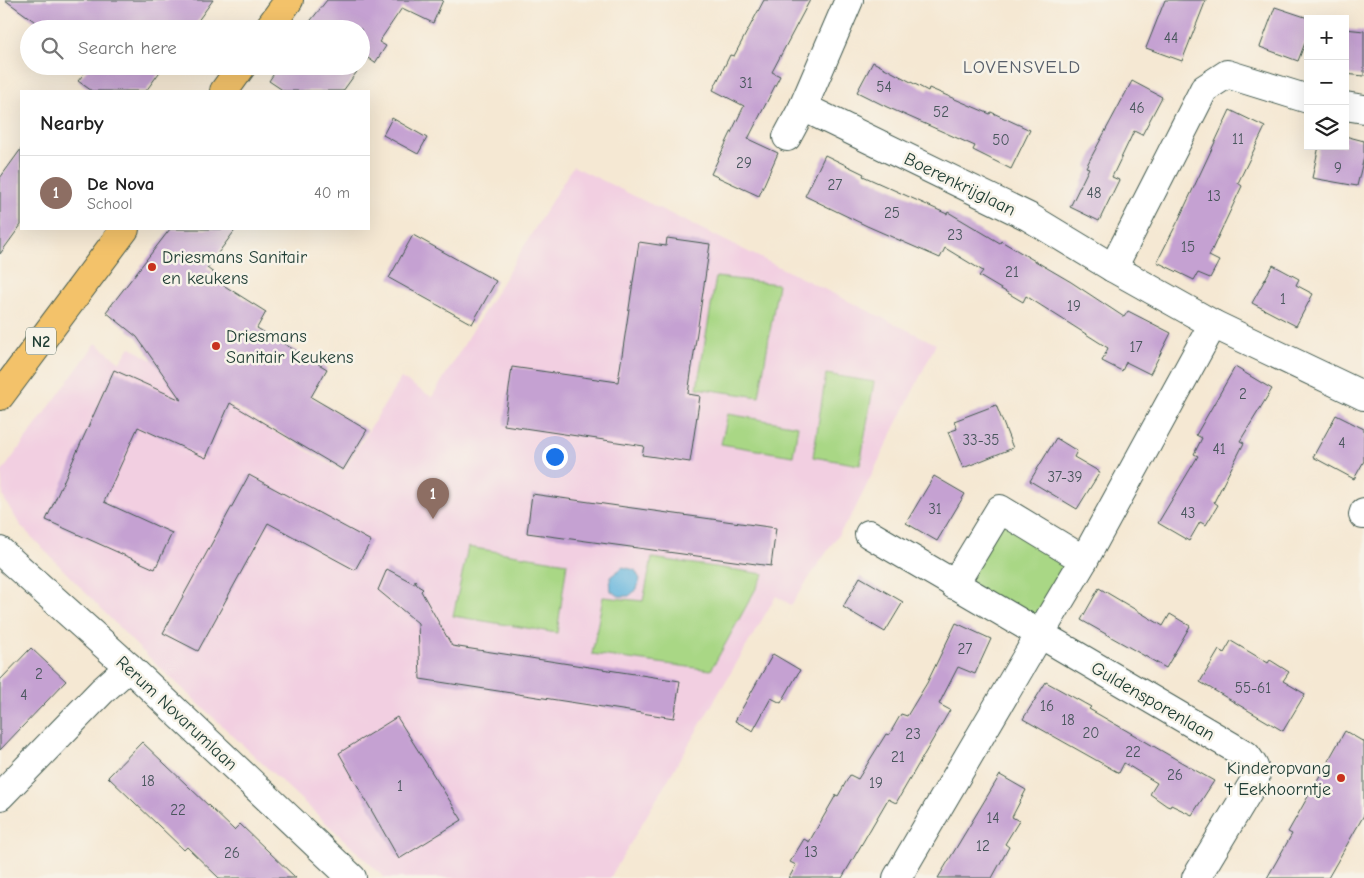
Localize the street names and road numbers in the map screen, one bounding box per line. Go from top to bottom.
street label: Boerenkrijglaan [900,148,1019,221]
road number: N2 [26,328,56,354]
street label: Rerum Novarumlaan [112,652,242,775]
street label: Guldensporenlaan [1087,657,1218,745]

